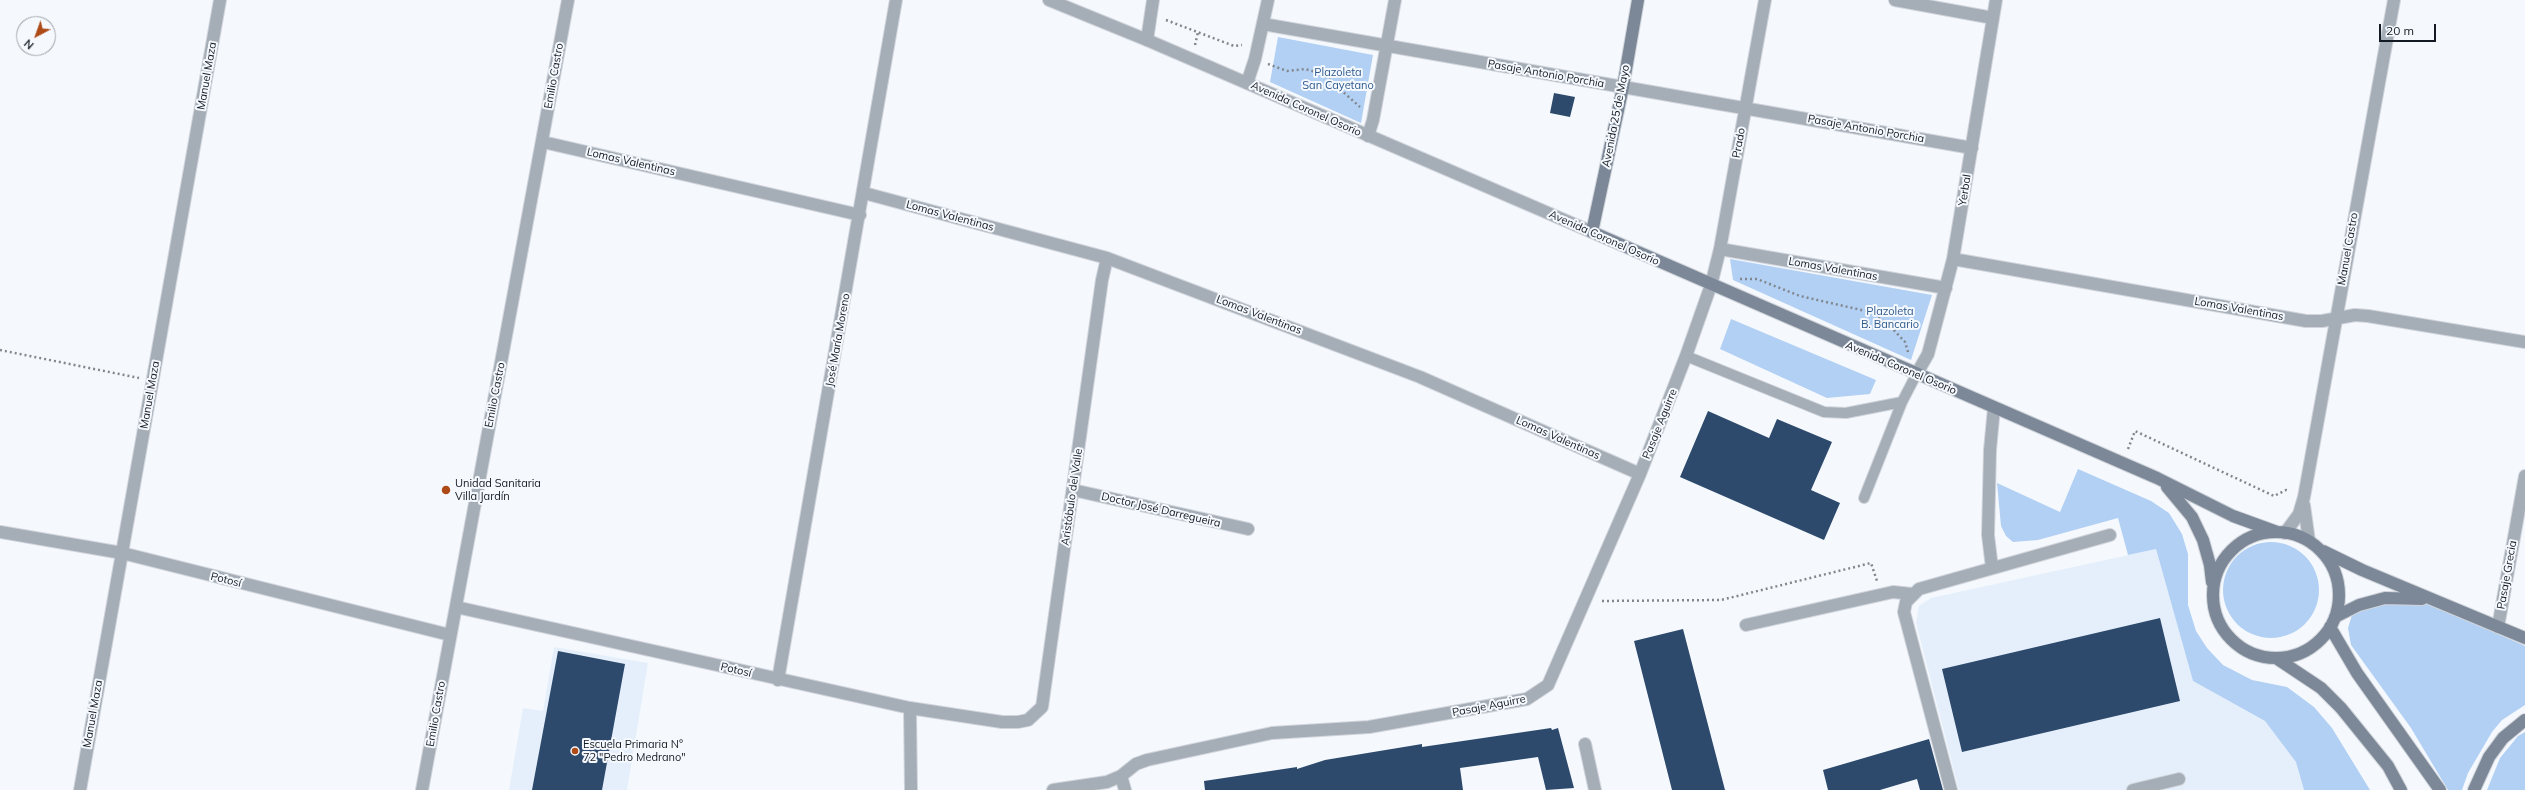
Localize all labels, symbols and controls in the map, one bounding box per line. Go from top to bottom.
north arrow [16,16,56,56]
scale bar [2381,16,2438,42]
text: 20 m [2386,23,2414,38]
text: N [21,36,37,52]
street label: Manuel Maza [195,41,219,111]
street label: Emilio Castro [542,42,566,110]
street label: Pasaje Antonio Porchia [1487,57,1605,91]
street label: Avenida 25 de Mayo [1600,64,1632,168]
park label: Plazoleta San Cayetano [1302,66,1374,92]
street label: Avenida Coronel Osorio [1249,79,1363,139]
street label: Pasaje Antonio Porchia [1807,112,1925,146]
street label: Prado [1730,127,1748,159]
street label: Lomas Valentinas [585,145,677,179]
street label: Yerbal [1956,173,1974,207]
street label: Lomas Valentinas [905,198,995,234]
street label: Avenida Coronel Osorio [1547,208,1661,268]
street label: Manuel Castro [2335,212,2361,286]
street label: Lomas Valentinas [1787,255,1879,283]
street label: José María Moreno [823,292,853,388]
street label: Lomas Valentinas [1214,293,1304,337]
street label: Lomas Valentinas [2193,295,2285,323]
park label: Plazoleta B. Bancario [1861,305,1919,331]
street label: Avenida Coronel Osorio [1843,339,1959,397]
street label: Manuel Maza [138,360,162,430]
street label: Emilio Castro [482,361,508,429]
street label: Pasaje Aguirre [1640,387,1680,461]
street label: Lomas Valentinas [1514,414,1602,462]
street label: Aristóbulo del Valle [1059,448,1085,546]
place label: Unidad Sanitaria Villa Jardín [455,477,541,503]
marker: Unidad Sanitaria Villa Jardín [440,484,452,496]
street label: Doctor José Darregueira [1100,490,1222,530]
street label: Pasaje Grecia [2494,540,2520,610]
street label: Potosí [209,570,243,590]
street label: Potosí [719,660,753,680]
street label: Manuel Maza [81,679,105,749]
street label: Emilio Castro [424,680,448,748]
street label: Pasaje Aguirre [1451,692,1527,720]
place label: Escuela Primaria N° 72 "Pedro Medrano" [583,738,686,764]
marker: Escuela Primaria N° 72 "Pedro Medrano" [570,746,580,756]

